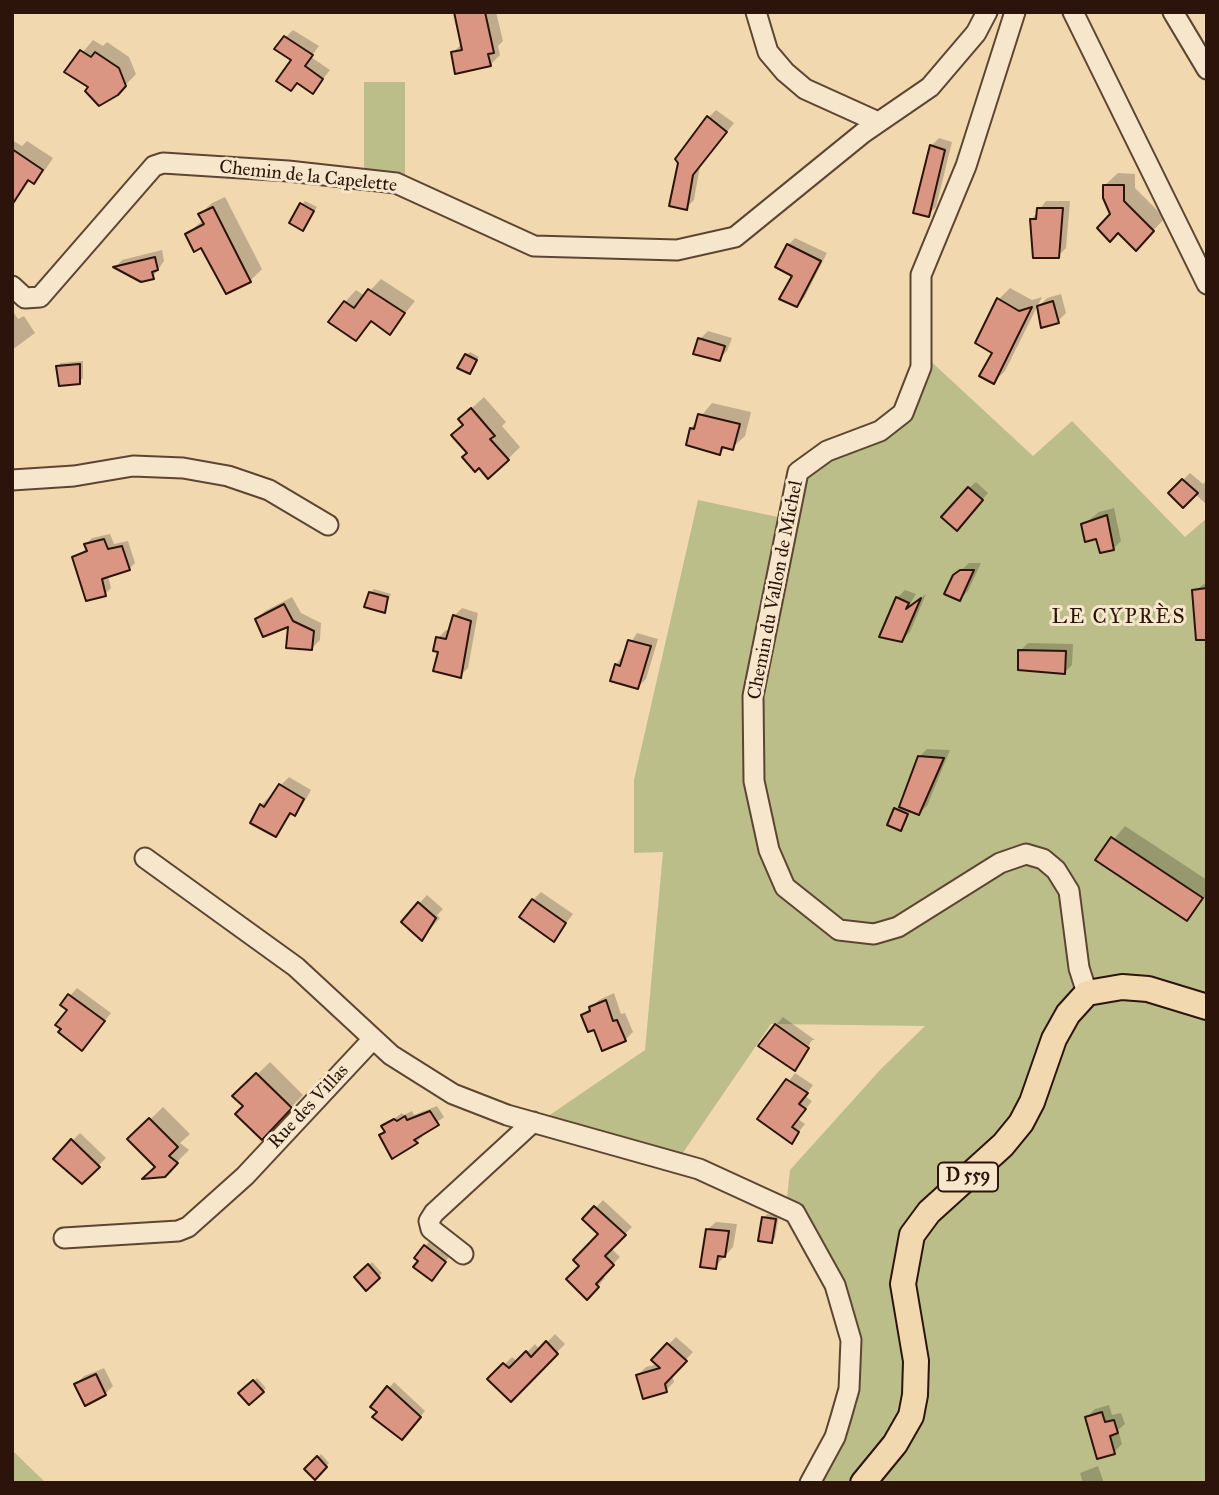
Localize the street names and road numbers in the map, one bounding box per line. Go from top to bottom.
street label: Chemin de la Capelette [218,156,398,198]
street label: Chemin du Vallon de Michel [744,479,808,701]
street label: Rue des Villas [264,1060,354,1154]
road number: D 559 [938,1162,998,1192]

